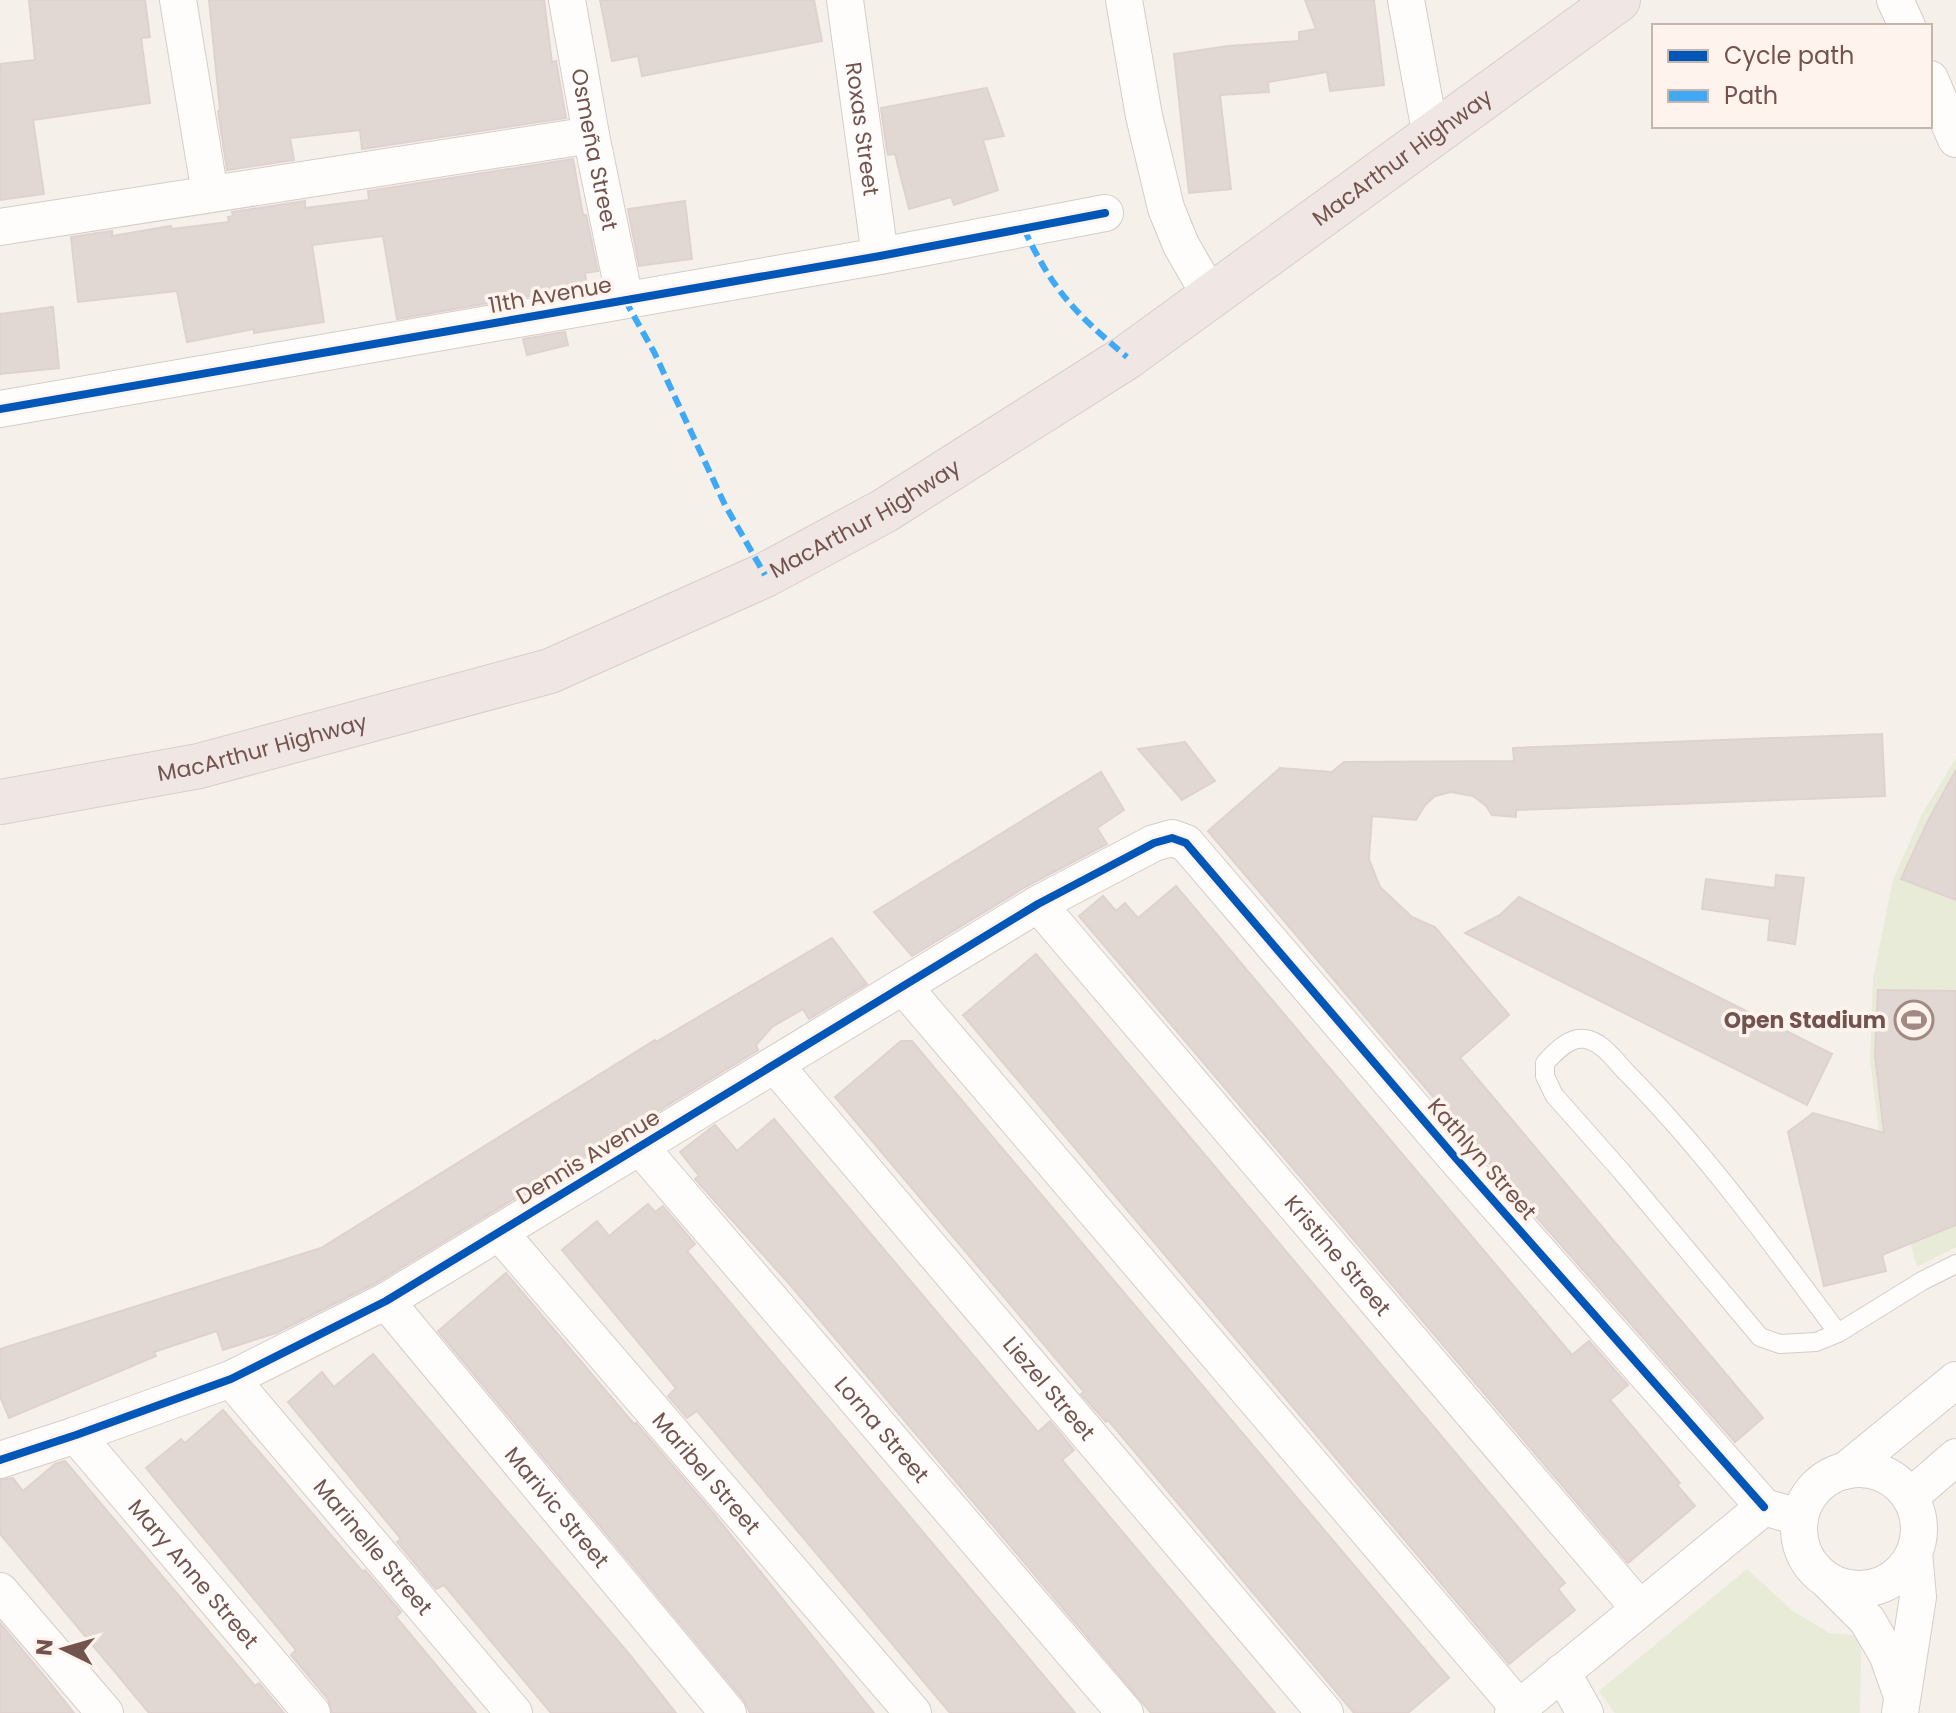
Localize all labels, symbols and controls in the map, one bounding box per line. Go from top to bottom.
legend [1652,24,1932,128]
text: Cycle path [1724,39,1854,72]
street label: Roxas Street [838,60,887,198]
street label: Osmeña Street [564,66,626,233]
text: Path [1724,79,1778,112]
street label: MacArthur Highway [1306,81,1499,233]
street label: 11th Avenue [486,269,614,321]
street label: MacArthur Highway [764,451,967,585]
street label: MacArthur Highway [155,706,371,789]
sports icon: Open Stadium [1893,999,1935,1041]
place label: Open Stadium [1724,1005,1886,1036]
street label: Kathlyn Street [1420,1091,1544,1227]
street label: Dennis Avenue [510,1102,666,1212]
street label: Kristine Street [1278,1188,1398,1322]
street label: Liezel Street [996,1329,1103,1447]
street label: Lorna Street [828,1370,936,1489]
street label: Maribel Street [645,1405,768,1541]
street label: Marivic Street [498,1440,617,1574]
street label: Marinelle Street [306,1472,440,1622]
street label: Mary Anne Street [121,1492,266,1655]
north arrow [24,1609,104,1689]
text: N [28,1638,61,1657]

